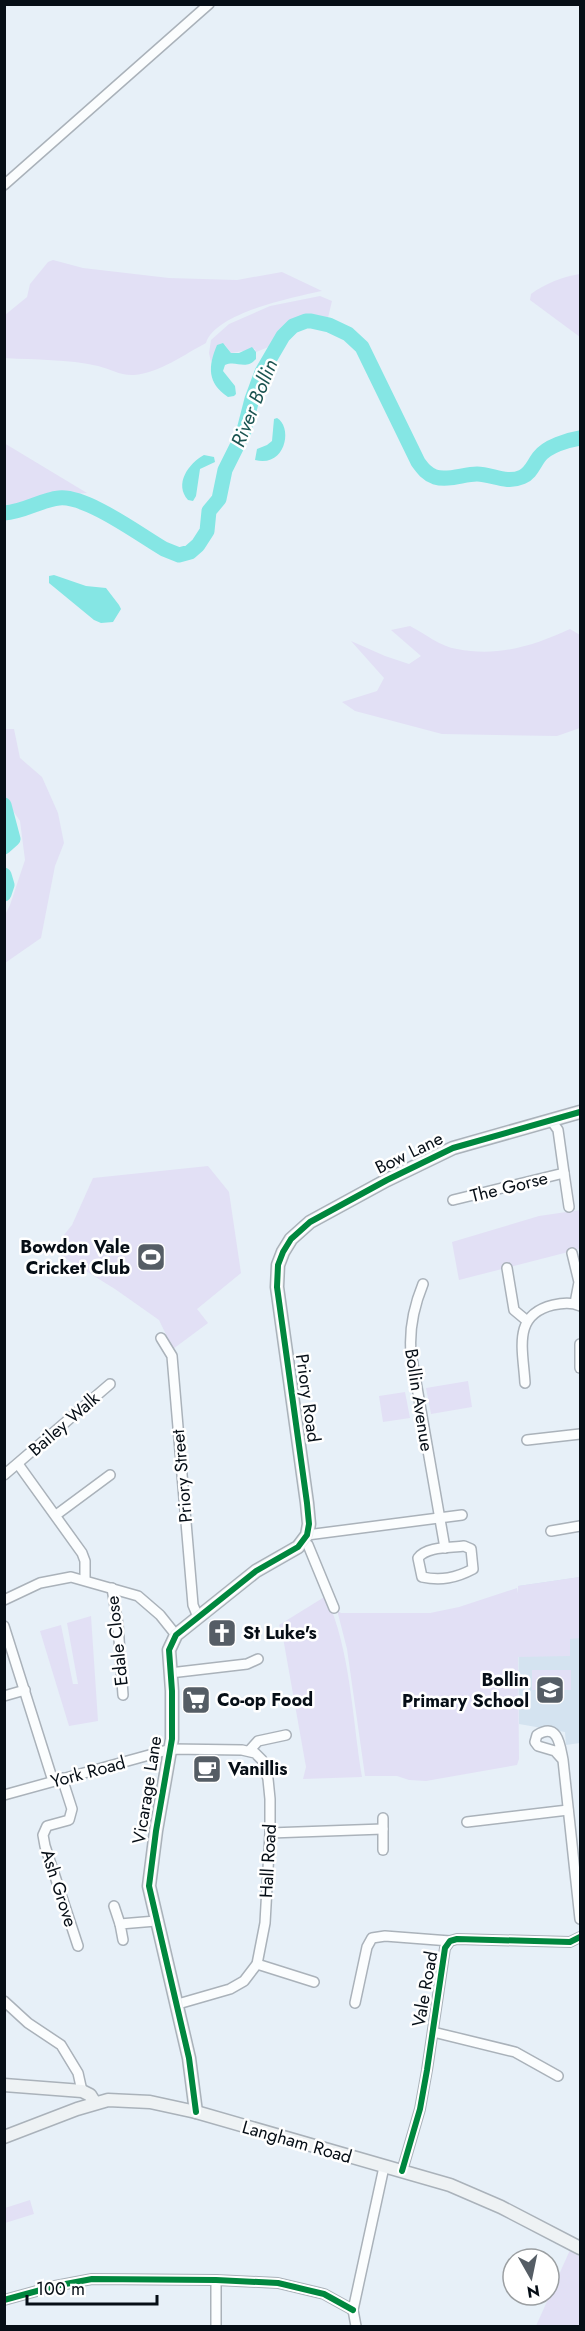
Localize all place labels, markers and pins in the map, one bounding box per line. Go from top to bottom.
place label: Bowdon Vale Cricket Club [20,1234,130,1281]
sports icon: Bowdon Vale Cricket Club [135,1241,167,1273]
church icon: St Luke's [206,1617,238,1649]
place label: St Luke's [243,1620,317,1646]
place label: Bollin Primary School [402,1667,529,1714]
school or university icon: Bollin Primary School [534,1674,566,1706]
supermarket icon: Co-op Food [180,1684,212,1716]
place label: Co-op Food [217,1687,313,1713]
cafe icon: Vanillis [191,1753,223,1785]
place label: Vanillis [227,1756,287,1782]

